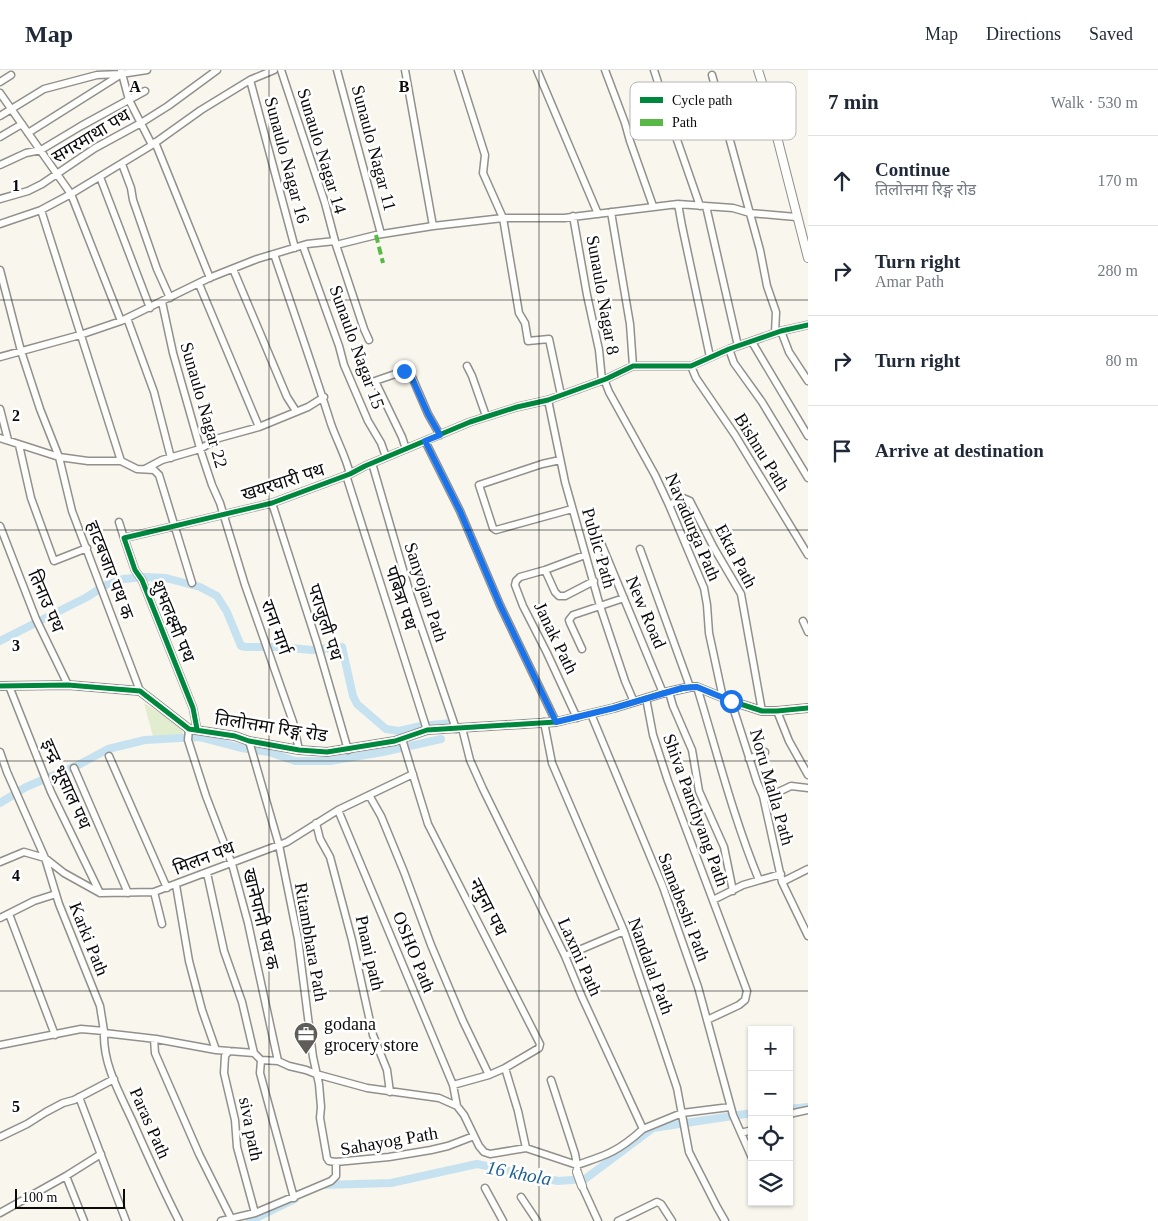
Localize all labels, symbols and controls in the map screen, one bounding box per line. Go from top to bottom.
text: Map [25,21,73,47]
text: Map [925,24,958,44]
text: Directions [986,24,1061,44]
text: Saved [1089,24,1133,44]
text: A [129,78,141,95]
text: B [399,78,410,95]
legend [630,82,796,140]
street label: Sunaulo Nagar 11 [348,83,400,213]
street label: Sunaulo Nagar 14 [293,86,351,216]
text: 7 min [828,90,879,114]
text: Cycle path [672,93,732,108]
text: Walk · 530 m [1051,94,1138,111]
street label: Sunaulo Nagar 16 [261,95,313,225]
street label: सगरमाथा पथ [48,105,134,167]
text: Path [672,115,697,130]
text: Continue [875,159,950,180]
icon: ahead [828,167,856,195]
text: 170 m [1098,172,1138,189]
text: 1 [12,177,20,194]
text: तिलोत्तमा रिङ्ग रोड [875,181,976,198]
street label: Sunaulo Nagar 8 [583,234,623,356]
text: Turn right [875,251,960,272]
icon: right [828,257,856,285]
text: 280 m [1098,262,1138,279]
text: Amar Path [875,273,944,290]
street label: Sunaulo Nagar 15 [325,283,389,411]
street label: Sunaulo Nagar 22 [176,340,232,470]
icon: right [828,347,856,375]
text: Turn right [875,350,960,371]
text: 80 m [1106,352,1138,369]
route end [393,360,416,383]
text: 2 [12,407,20,424]
street label: Bishnu Path [730,410,794,494]
icon: arrive [828,437,856,465]
text: Arrive at destination [875,440,1044,461]
street label: खयरघारी पथ [239,459,327,505]
street label: Navadurga Path [661,470,725,584]
street label: Public Path [578,506,620,590]
street label: हाटबजार पथ क [82,518,138,623]
street label: Ekta Path [711,521,761,591]
street label: Sanyojan Path [400,540,452,644]
street label: पबित्रा पथ [381,564,421,633]
street label: तिनाउ पथ [24,567,68,636]
street label: New Road [622,573,670,651]
street label: शुभलक्ष्मी पथ [146,577,199,666]
street label: पराजुली पथ [302,581,346,664]
street label: राना मार्ग [257,597,296,658]
street label: Janak Path [530,599,582,677]
text: 3 [12,637,20,654]
route start [720,690,743,713]
street label: तिलोत्तमा रिङ्ग रोड [213,708,329,746]
street label: Noru Malla Path [746,727,798,847]
street label: Shiva Panchyang Path [659,731,733,889]
street label: इन्द्र भूसाल पथ [35,736,95,833]
street label: मिलन पथ [171,837,238,879]
street label: Samabeshi Path [654,850,714,964]
street label: खानेपानी पथ क [239,866,284,973]
text: 4 [12,867,20,884]
street label: नमुना पथ [463,875,511,940]
street label: Ritambhara Path [291,881,331,1003]
street label: Karki Path [65,899,113,979]
street label: OSHO Path [389,909,439,995]
street label: Pnani path [352,913,388,993]
street label: Laxmi Path [554,915,606,999]
street label: Nandalal Path [624,915,678,1017]
place label: godana grocery store [324,1014,418,1055]
office icon: godana grocery store [293,1021,319,1055]
map controls [748,1026,793,1206]
button: + [748,1026,793,1071]
button: − [748,1071,793,1116]
street label: Paras Path [126,1084,174,1162]
street label: siva path [235,1095,267,1163]
text: 5 [12,1098,20,1115]
button: locate [748,1116,793,1161]
street label: Sahayog Path [339,1123,439,1159]
water label: 16 khola [485,1156,553,1190]
button: layers [748,1161,793,1206]
scale bar [15,1186,125,1209]
text: 100 m [22,1190,57,1205]

